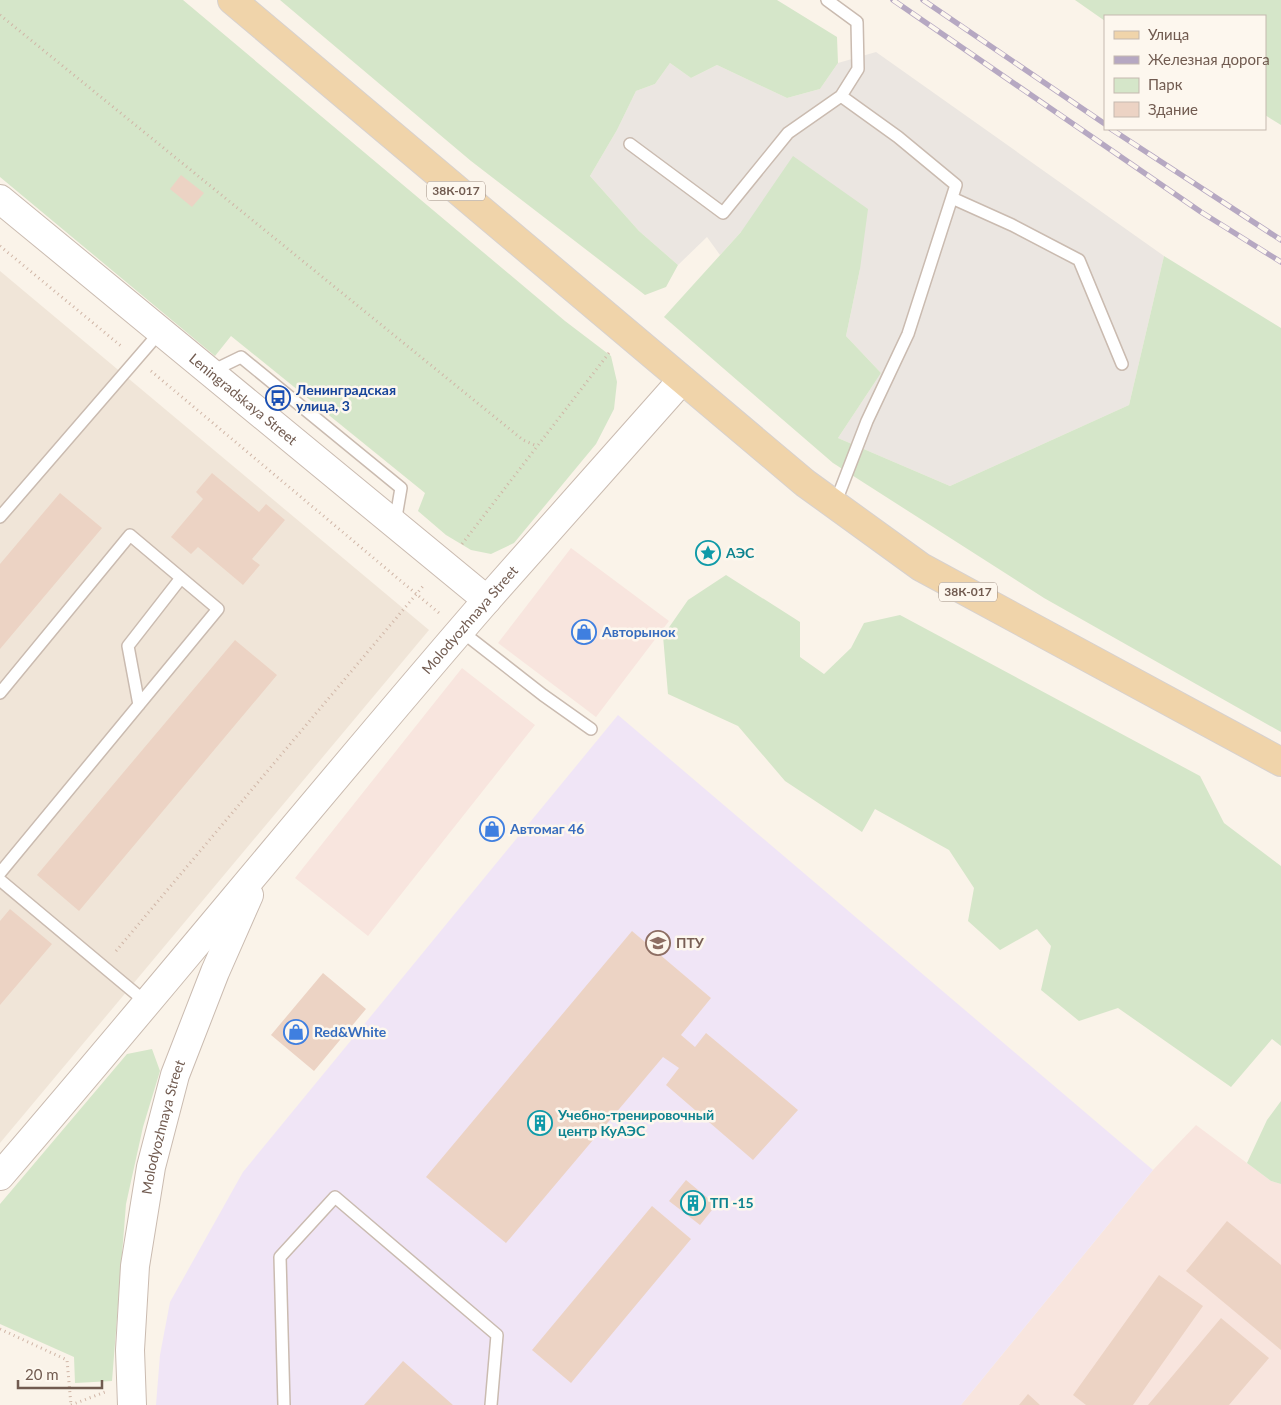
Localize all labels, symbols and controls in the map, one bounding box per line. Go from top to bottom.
legend [1104,15,1266,130]
text: Улица [1148,25,1189,43]
text: Железная дорога [1148,50,1270,68]
text: Парк [1148,75,1183,93]
text: Здание [1148,100,1198,118]
road number: 38К-017 [427,182,485,200]
street label: Leningradskaya Street [186,349,301,448]
place label: Ленинградская улица, 3 [295,381,396,414]
bus stop icon: Ленинградская улица, 3 [265,385,291,411]
place icon: АЭС [695,540,721,566]
place label: АЭС [725,544,755,561]
street label: Molodyozhnaya Street [418,562,521,677]
road number: 38К-017 [939,582,997,602]
shop icon: Авторынок [571,619,597,645]
place label: Авторынок [601,623,676,640]
shop icon: Автомаг 46 [479,816,505,842]
place label: Автомаг 46 [509,820,584,837]
school or university icon: ПТУ [645,930,671,956]
place label: ПТУ [676,934,705,951]
shop icon: Red&White [283,1019,309,1045]
place label: Red&White [314,1023,387,1040]
street label: Molodyozhnaya Street [138,1057,188,1195]
place label: Учебно-тренировочный центр КуАЭС [557,1106,714,1139]
building icon: Учебно-тренировочный центр КуАЭС [527,1110,553,1136]
building icon: ТП -15 [680,1190,706,1216]
place label: ТП -15 [710,1194,754,1211]
scale bar [18,1358,101,1390]
text: 20 m [25,1365,59,1383]

